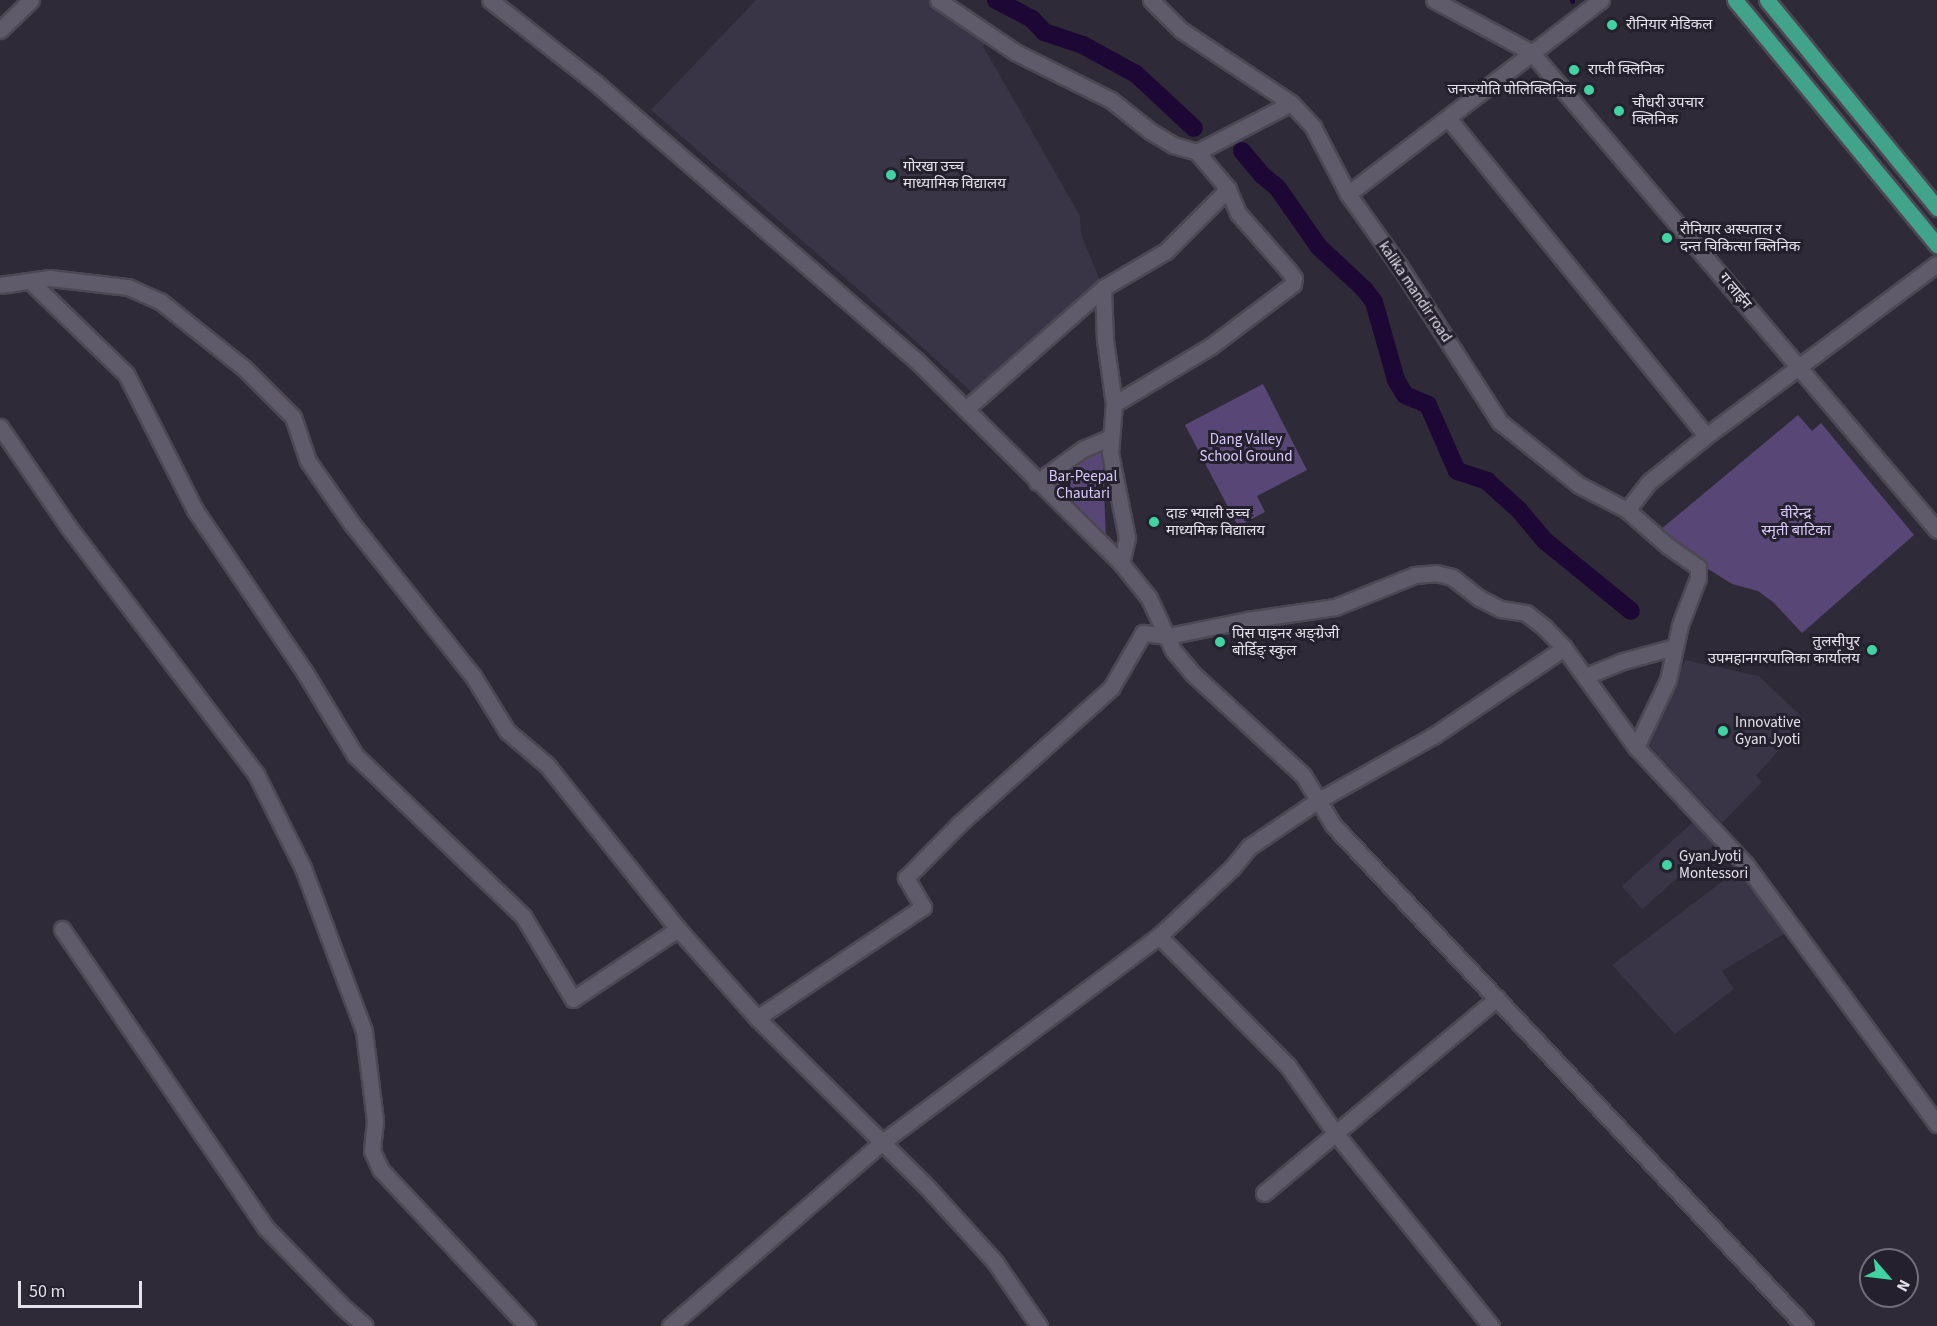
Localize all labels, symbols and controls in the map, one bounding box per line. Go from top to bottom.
marker: रौनियार मेडिकल [1603,16,1621,34]
place label: रौनियार मेडिकल [1626,16,1713,34]
marker: राप्ती क्लिनिक [1565,61,1583,79]
place label: राप्ती क्लिनिक [1588,61,1664,79]
place label: जनज्योति पोलिक्लिनिक [1448,81,1576,99]
marker: जनज्योति पोलिक्लिनिक [1580,81,1598,99]
place label: चौधरी उपचार क्लिनिक [1632,93,1704,128]
marker: चौधरी उपचार क्लिनिक [1610,102,1628,120]
place label: गोरखा उच्च माध्यामिक विद्यालय [903,157,1006,192]
marker: गोरखा उच्च माध्यामिक विद्यालय [884,168,898,182]
place label: रौनियार अस्पताल र दन्त चिकित्सा क्लिनिक [1680,220,1800,255]
marker: रौनियार अस्पताल र दन्त चिकित्सा क्लिनिक [1658,229,1676,247]
street label: kalika mandir road [1375,238,1455,346]
street label: ग लाईन [1715,269,1755,313]
park label: Dang Valley School Ground [1199,430,1293,465]
park label: Bar-Peepal Chautari [1049,467,1117,502]
place label: दाङ भ्याली उच्च माध्यमिक विद्यालय [1166,504,1265,539]
park label: वीरेन्द्र स्मृती बाटिका [1761,504,1831,539]
marker: दाङ भ्याली उच्च माध्यमिक विद्यालय [1147,515,1161,529]
place label: पिस पाइनर अङ्‍ग्रेजी बोर्डिङ् स्कुल [1232,624,1339,659]
place label: तुलसीपुर उपमहानगरपालिका कार्यालय [1708,632,1860,667]
marker: पिस पाइनर अङ्‍ग्रेजी बोर्डिङ् स्कुल [1213,635,1227,649]
marker: तुलसीपुर उपमहानगरपालिका कार्यालय [1865,643,1879,657]
place label: Innovative Gyan Jyoti [1735,713,1801,748]
marker: Innovative Gyan Jyoti [1716,724,1730,738]
place label: GyanJyoti Montessori [1679,847,1748,882]
marker: GyanJyoti Montessori [1660,858,1674,872]
north arrow [1859,1248,1919,1308]
scale bar [21,1269,146,1307]
text: N [1891,1276,1915,1295]
text: 50 m [29,1279,65,1304]

